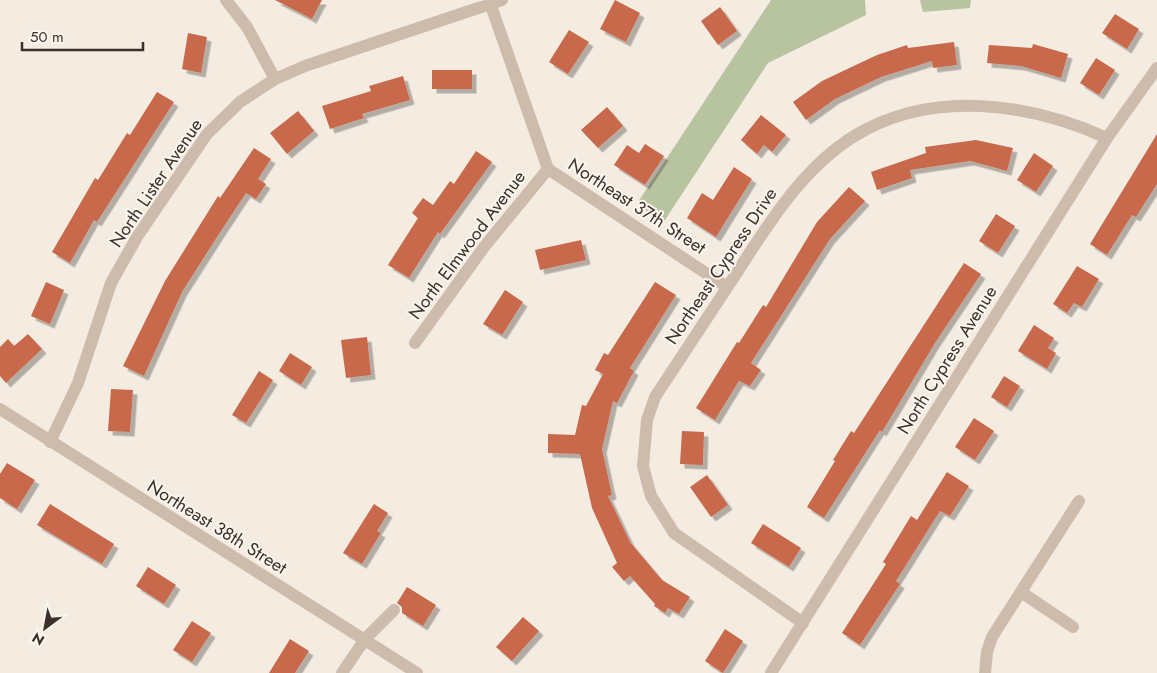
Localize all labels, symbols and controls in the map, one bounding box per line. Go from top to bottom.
scale bar [22,20,144,52]
text: 50 m [30,26,64,48]
street label: North Lister Avenue [103,113,209,253]
street label: Northeast 37th Street [563,152,712,261]
street label: North Elmwood Avenue [402,165,532,325]
street label: Northeast Cypress Drive [659,182,783,350]
street label: North Cypress Avenue [891,281,1003,439]
street label: Northeast 38th Street [142,473,292,581]
north arrow [20,603,70,653]
text: N [28,628,48,650]

